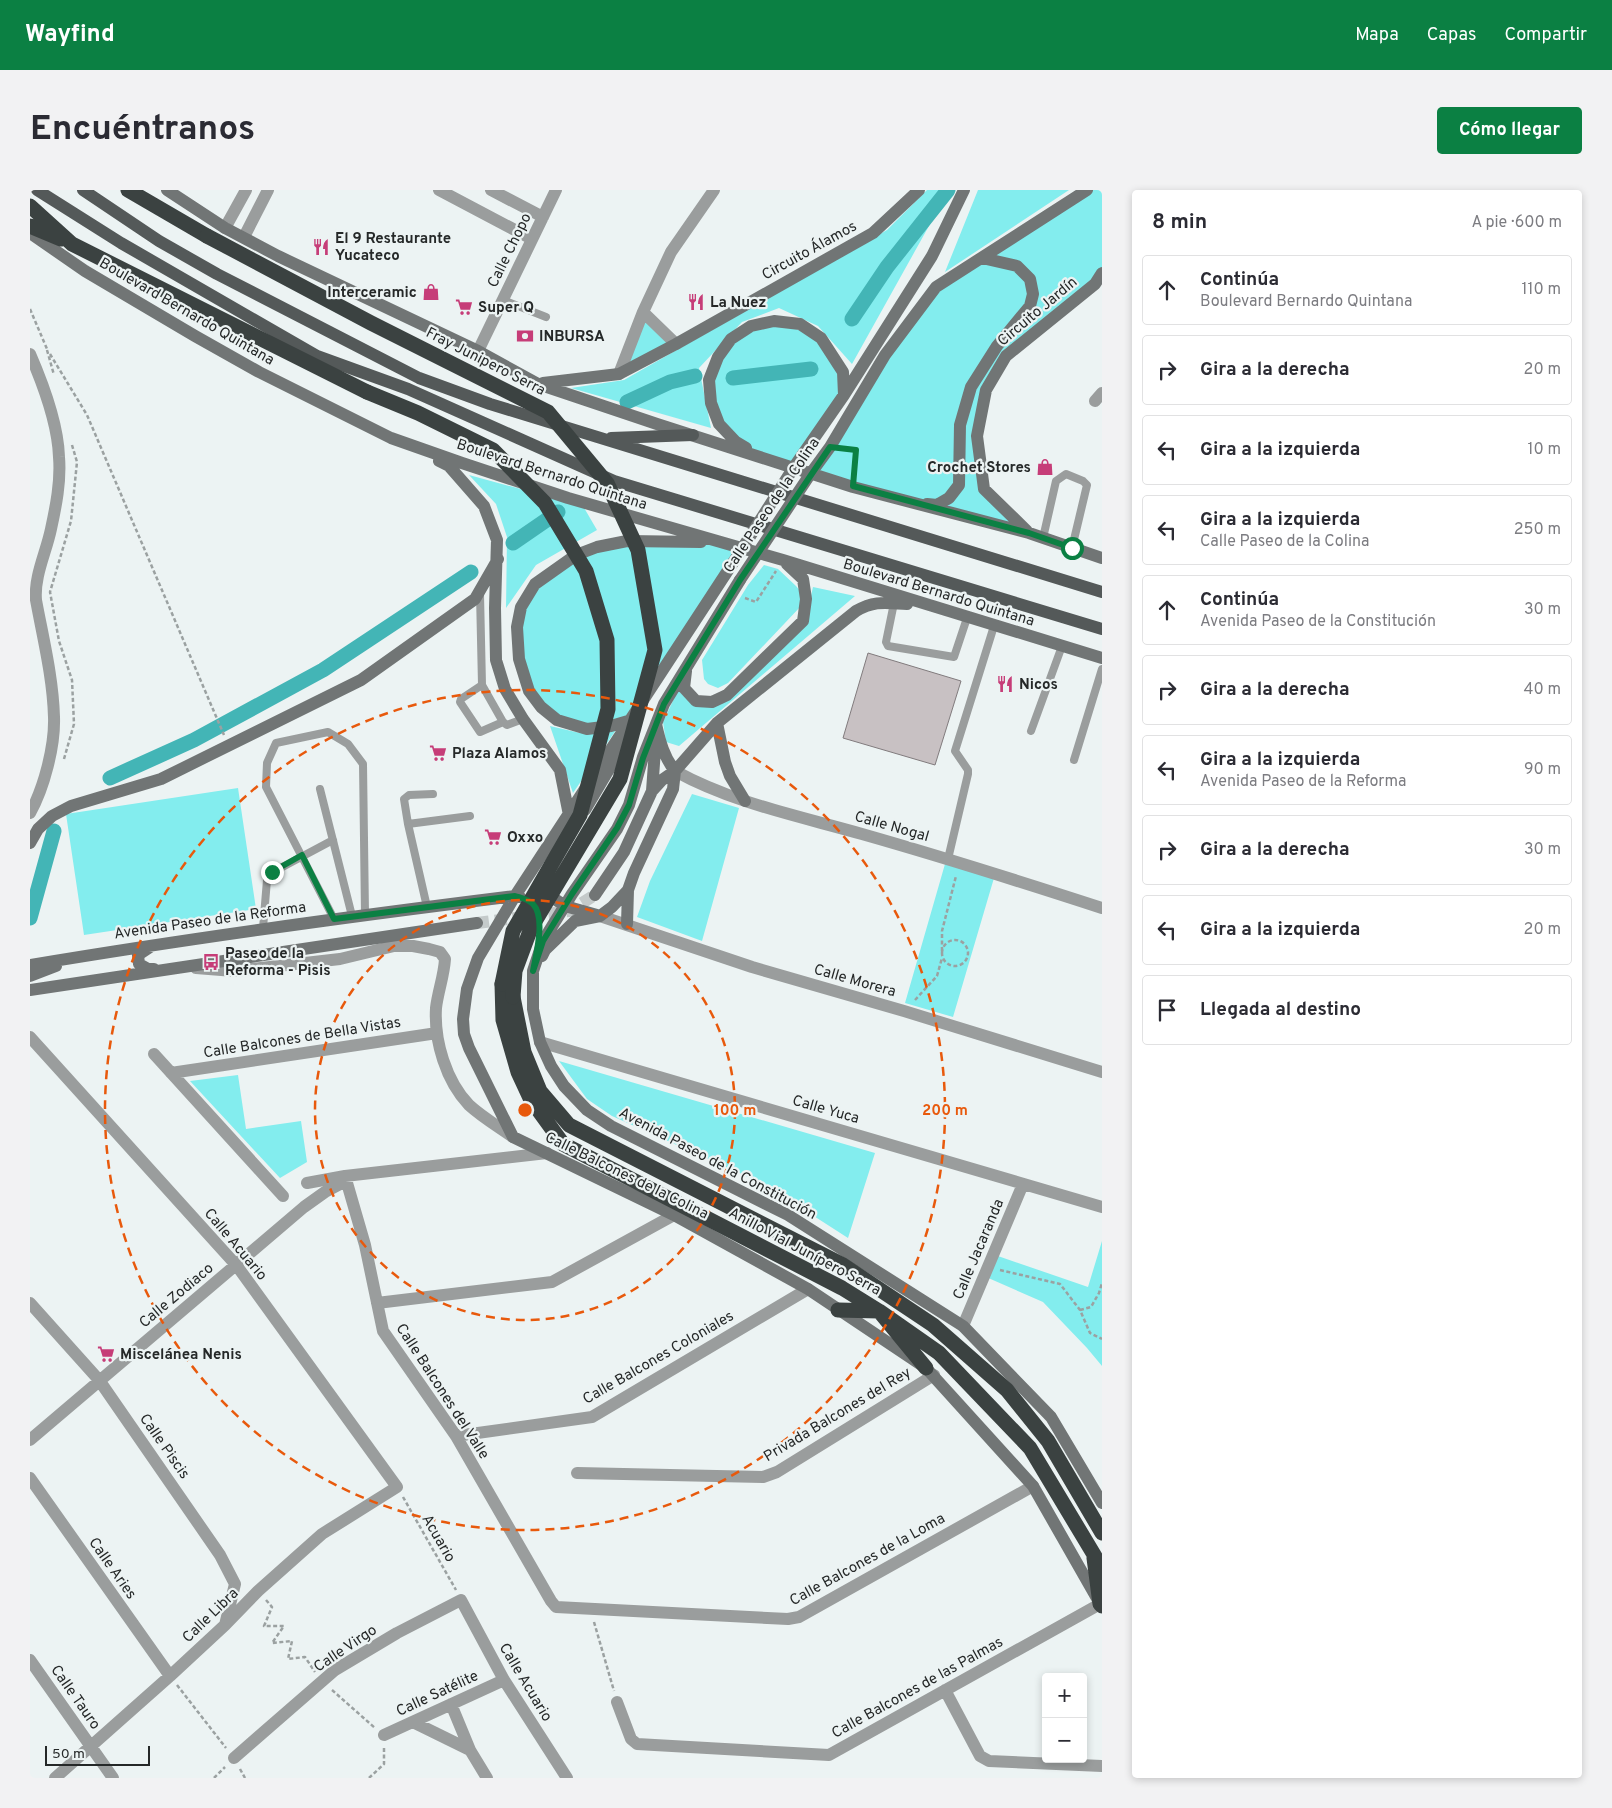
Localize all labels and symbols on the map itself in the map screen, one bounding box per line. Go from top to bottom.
street label: Calle Chopo [484,210,537,291]
street label: Circuito Álamos [758,216,861,285]
place label: El 9 Restaurante Yucateco [335,230,451,266]
restaurant icon: El 9 Restaurante Yucateco [311,237,331,257]
street label: Boulevard Bernardo Quintana [95,254,277,370]
street label: Circuito Jardín [994,273,1082,351]
shop icon: Interceramic [421,282,441,302]
place label: Interceramic [327,284,417,303]
restaurant icon: La Nuez [686,292,706,312]
place label: La Nuez [710,294,766,313]
supermarket icon: Super Q [454,297,474,317]
place label: Super Q [478,299,534,318]
street label: Fray Junipero Serra [422,324,548,401]
bank icon: INBURSA [515,326,535,346]
place label: INBURSA [539,328,605,347]
street label: Calle Paseo de la Colina [720,435,825,577]
street label: Boulevard Bernardo Quintana [454,436,649,515]
shop icon: Crochet Stores [1035,457,1055,477]
place label: Crochet Stores [927,459,1031,478]
route start [1061,537,1084,560]
street label: Boulevard Bernardo Quintana [841,555,1037,632]
restaurant icon: Nicos [995,674,1015,694]
place label: Nicos [1019,676,1058,695]
supermarket icon: Plaza Alamos [428,743,448,763]
place label: Plaza Alamos [452,745,546,764]
street label: Calle Nogal [852,808,931,847]
supermarket icon: Oxxo [483,827,503,847]
place label: Oxxo [507,829,543,848]
route end [261,861,284,884]
street label: Avenida Paseo de la Reforma [113,899,307,944]
place label: Paseo de la Reforma - Pisis [225,945,331,981]
bus stop icon: Paseo de la Reforma - Pisis [201,952,221,972]
street label: Calle Morera [811,961,898,1002]
street label: Calle Balcones de Bella Vistas [202,1013,402,1063]
street label: Calle Yuca [790,1092,861,1129]
centre of rings [516,1101,534,1119]
text: 100 m [714,1102,756,1121]
text: 200 m [922,1102,968,1121]
street label: Avenida Paseo de la Constitución [615,1104,819,1225]
street label: Calle Balcones de la Colina [541,1128,711,1224]
street label: Calle Jacaranda [950,1196,1009,1303]
street label: Anillo Vial Junípero Serra [725,1204,884,1301]
street label: Calle Acuario [199,1205,271,1285]
street label: Calle Zodiaco [136,1259,218,1333]
street label: Calle Balcones Coloniales [580,1307,738,1409]
street label: Calle Balcones del Valle [391,1320,493,1463]
supermarket icon: Miscelánea Nenis [96,1344,116,1364]
place label: Miscelánea Nenis [120,1346,242,1365]
street label: Privada Balcones del Rey [761,1364,915,1467]
street label: Calle Piscis [134,1410,193,1483]
street label: Calle Balcones de la Loma [787,1510,949,1611]
street label: Acuario [416,1511,459,1566]
street label: Calle Aries [84,1534,140,1603]
street label: Calle Libra [179,1585,243,1648]
street label: Calle Virgo [311,1621,381,1677]
street label: Calle Balcones de las Palmas [829,1633,1007,1743]
street label: Calle Acuario [494,1640,556,1726]
street label: Calle Tauro [46,1662,104,1734]
street label: Calle Satélite [393,1667,482,1722]
scale bar [45,1743,150,1766]

